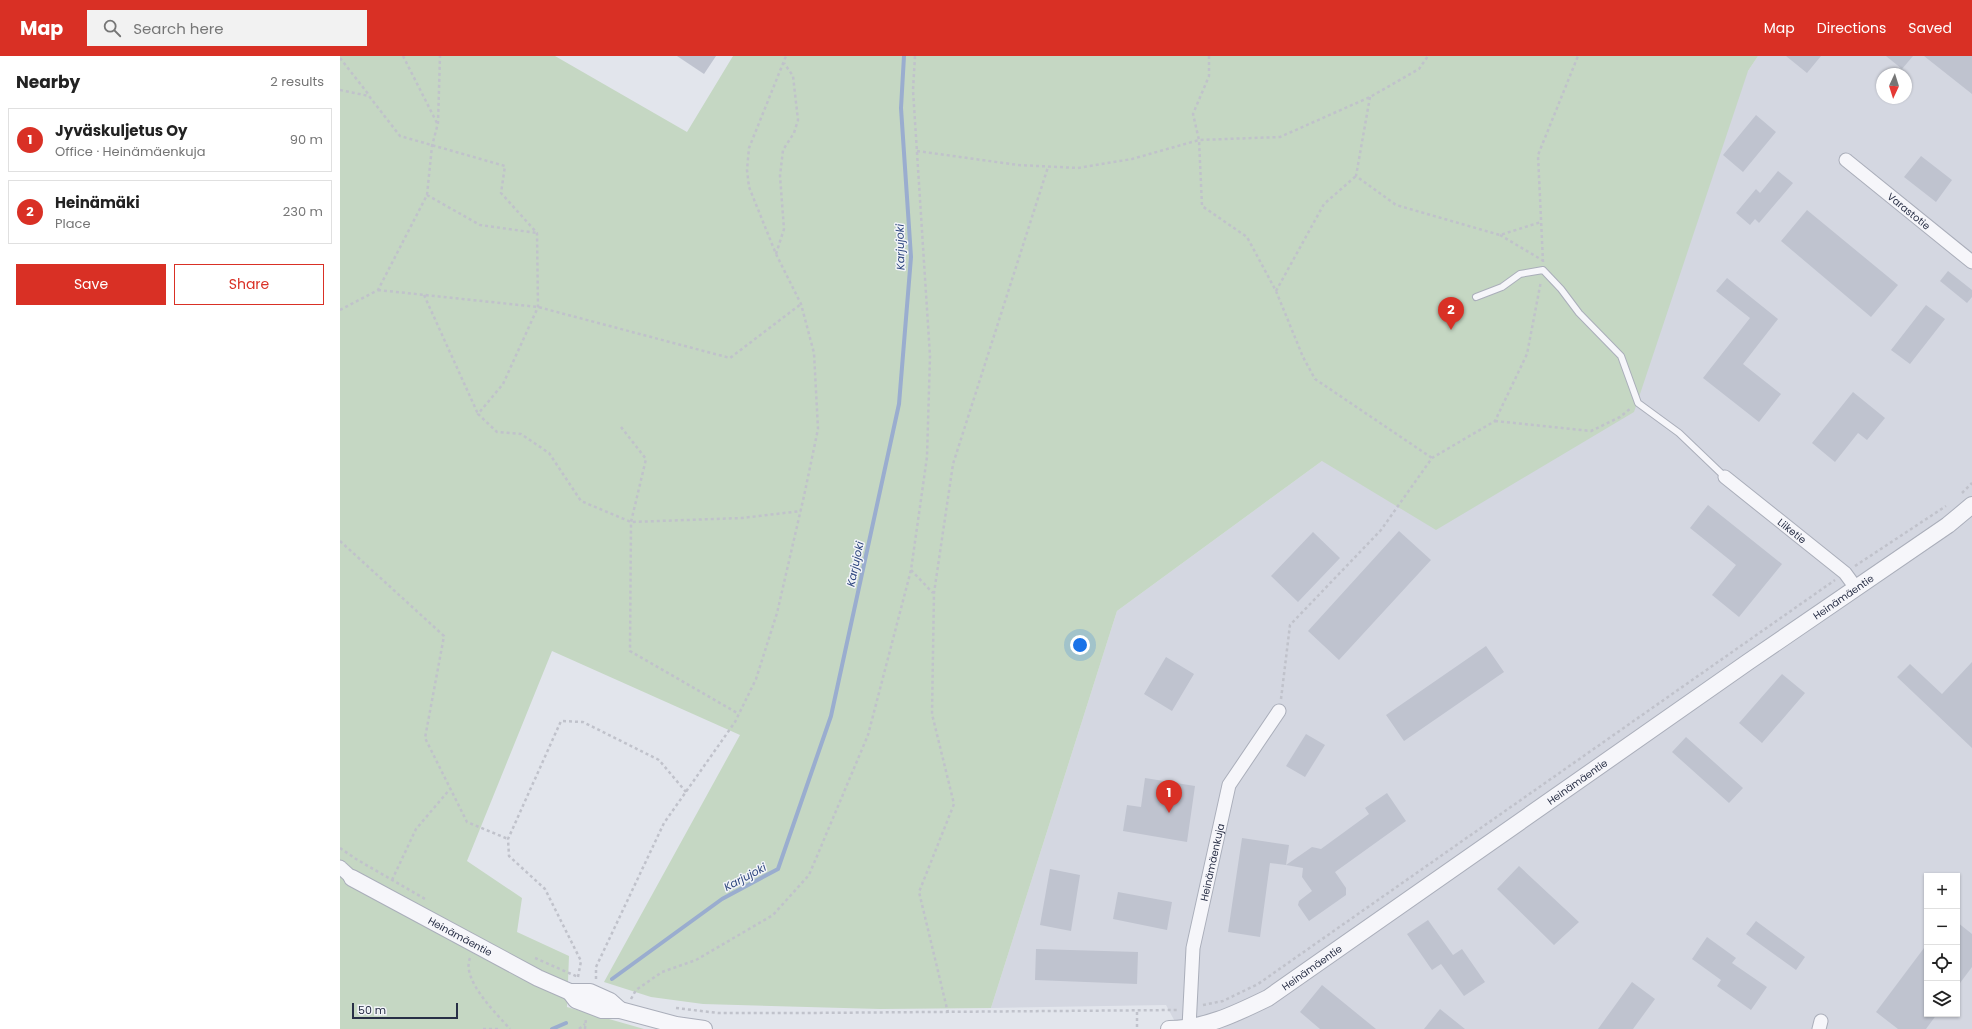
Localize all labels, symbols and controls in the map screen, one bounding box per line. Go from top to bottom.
search box [87,10,367,46]
text: Map [20,15,63,42]
icon: search [101,17,123,39]
text: Search here [133,18,224,39]
text: Map [1764,18,1795,38]
text: Directions [1817,18,1886,38]
text: Saved [1908,18,1952,38]
north arrow [1876,68,1912,104]
text: Nearby [16,70,80,94]
text: 2 results [270,72,324,91]
text: Jyväskuljetus Oy [55,120,188,141]
text: 1 [28,130,32,149]
text: 90 m [290,130,323,149]
text: Office · Heinämäenkuja [55,142,206,161]
street label: Varastotie [1884,189,1934,233]
text: Heinämäki [55,192,140,213]
text: 2 [26,202,34,221]
text: 230 m [283,202,323,221]
text: Place [55,214,90,233]
water label: Karjujoki [892,224,908,270]
button: Save [16,264,166,305]
button: Share [174,264,324,305]
pin: 2 [1438,297,1464,330]
street label: Liiketie [1775,515,1810,547]
water label: Karjujoki [842,540,868,588]
street label: Heinämäentie [1810,571,1877,623]
your location [1070,635,1090,655]
street label: Heinämäentie [1544,755,1610,808]
pin: 1 [1156,780,1182,813]
street label: Heinämäenkuja [1196,822,1228,902]
water label: Karjujoki [721,859,769,895]
map controls [1924,873,1960,1017]
button: + [1924,873,1960,909]
button: − [1924,909,1960,945]
street label: Heinämäentie [426,913,495,960]
street label: Heinämäentie [1278,941,1345,994]
button: locate [1924,945,1960,981]
button: layers [1924,981,1960,1017]
scale bar [352,1001,458,1020]
text: 50 m [358,1002,386,1018]

